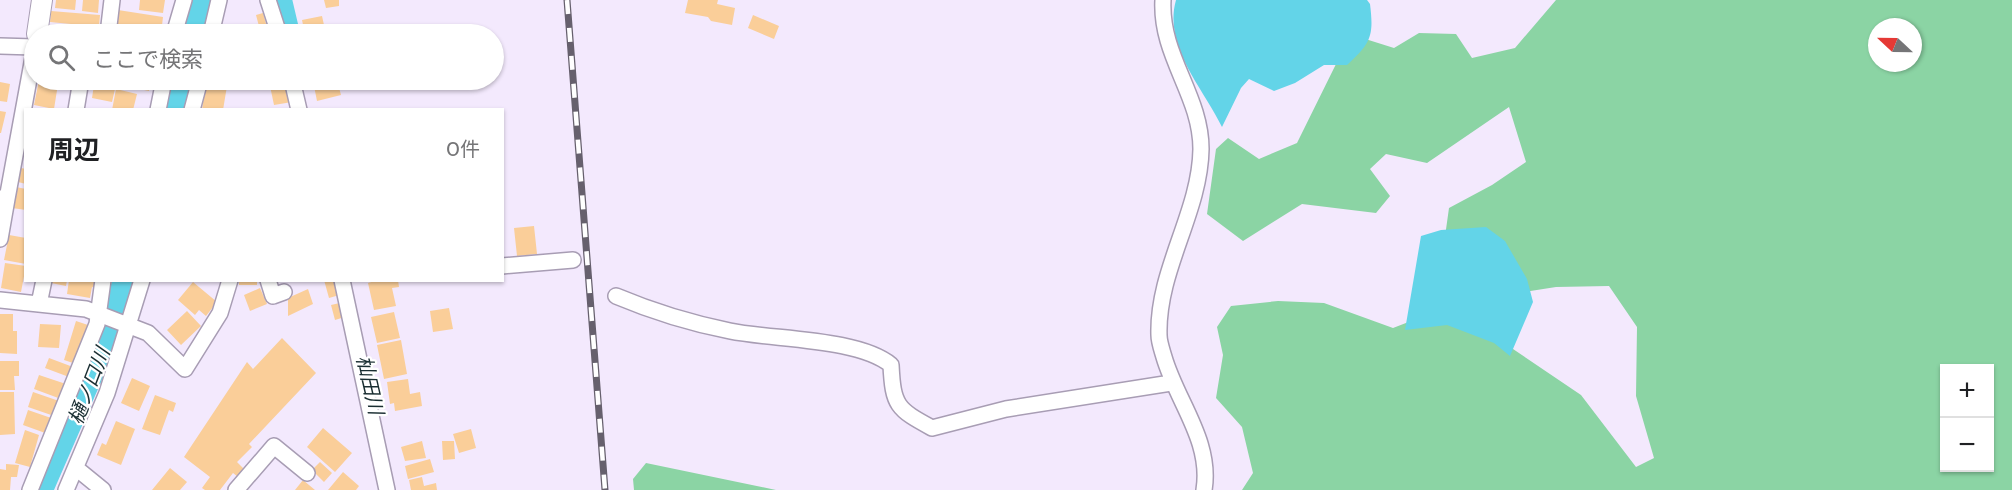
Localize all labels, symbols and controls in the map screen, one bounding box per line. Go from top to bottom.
north arrow [1868,18,1922,72]
search box [24,24,504,90]
icon: search [45,41,78,74]
text: ここで検索 [93,46,203,73]
text: 周辺 [48,134,100,166]
text: 0件 [446,137,480,161]
water label: 樋ノ口川 [63,342,115,428]
water label: 杣田川 [352,353,389,419]
map controls [1940,364,1994,472]
button: + [1940,364,1994,418]
button: − [1940,418,1994,472]

